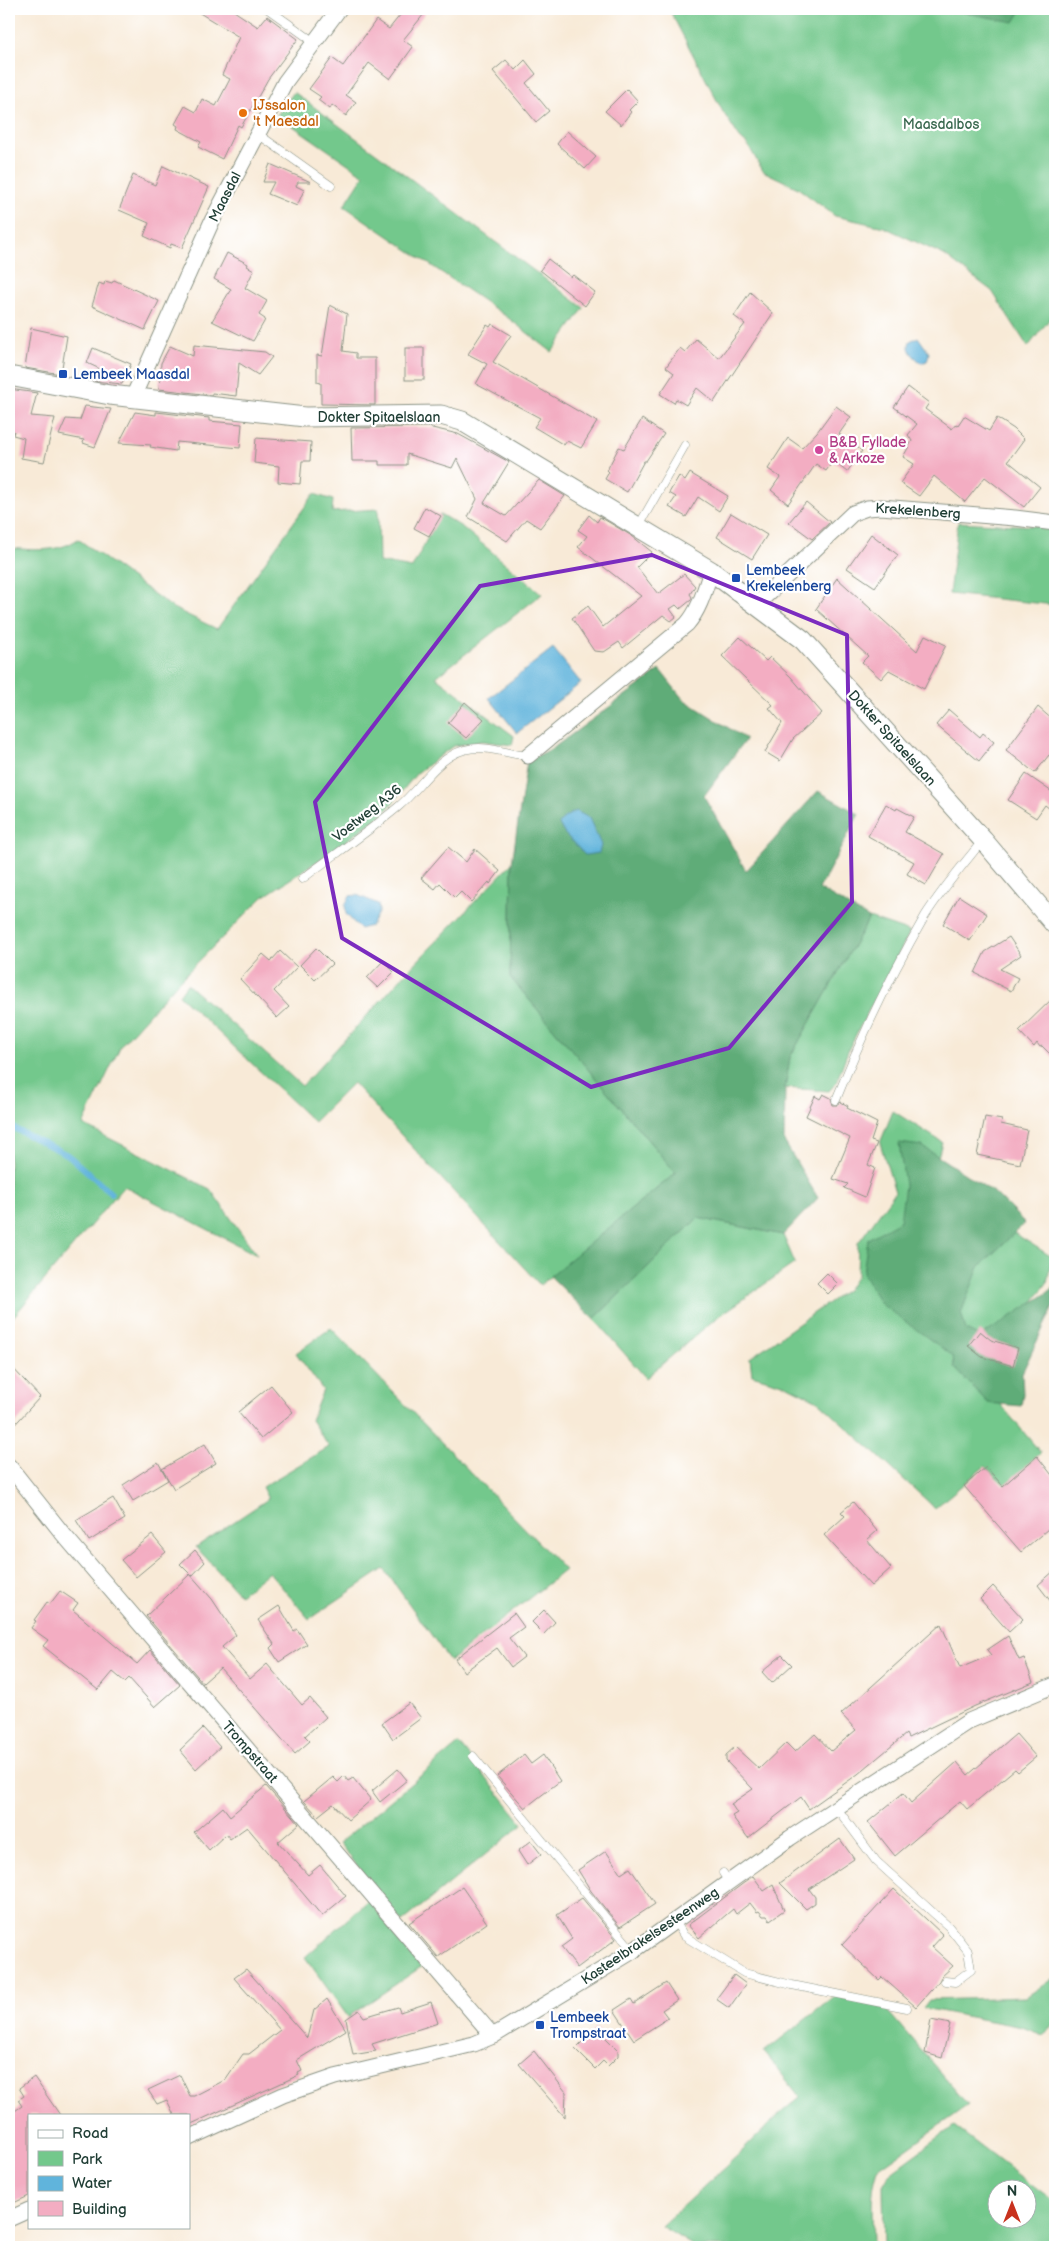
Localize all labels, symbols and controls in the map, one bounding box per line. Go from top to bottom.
place label: IJssalon 't Maesdal [253,97,319,130]
marker: IJssalon 't Maesdal [237,107,249,119]
park label: Maasdalbos [903,116,979,133]
street label: Maasdal [205,169,245,225]
place label: Lembeek Maasdal [73,366,190,383]
marker: Lembeek Maasdal [57,368,69,380]
street label: Dokter Spitaelslaan [318,409,440,426]
place label: B&B Fyllade & Arkoze [829,434,906,467]
marker: B&B Fyllade & Arkoze [813,444,825,456]
street label: Krekelenberg [875,500,961,522]
place label: Lembeek Krekelenberg [746,562,831,595]
marker: Lembeek Krekelenberg [730,572,742,584]
street label: Dokter Spitaelslaan [845,687,939,789]
street label: Voetweg A36 [329,780,405,845]
street label: Trompstraat [219,1718,282,1787]
street label: Kasteelbrakelsesteenweg [578,1884,722,1988]
place label: Lembeek Trompstraat [550,2009,627,2042]
marker: Lembeek Trompstraat [534,2019,546,2031]
legend [28,2114,190,2228]
text: Road [72,2124,108,2143]
text: Park [72,2150,103,2169]
text: Water [72,2174,112,2193]
north arrow [986,2178,1036,2228]
text: N [1007,2183,1017,2200]
text: Building [72,2200,127,2219]

